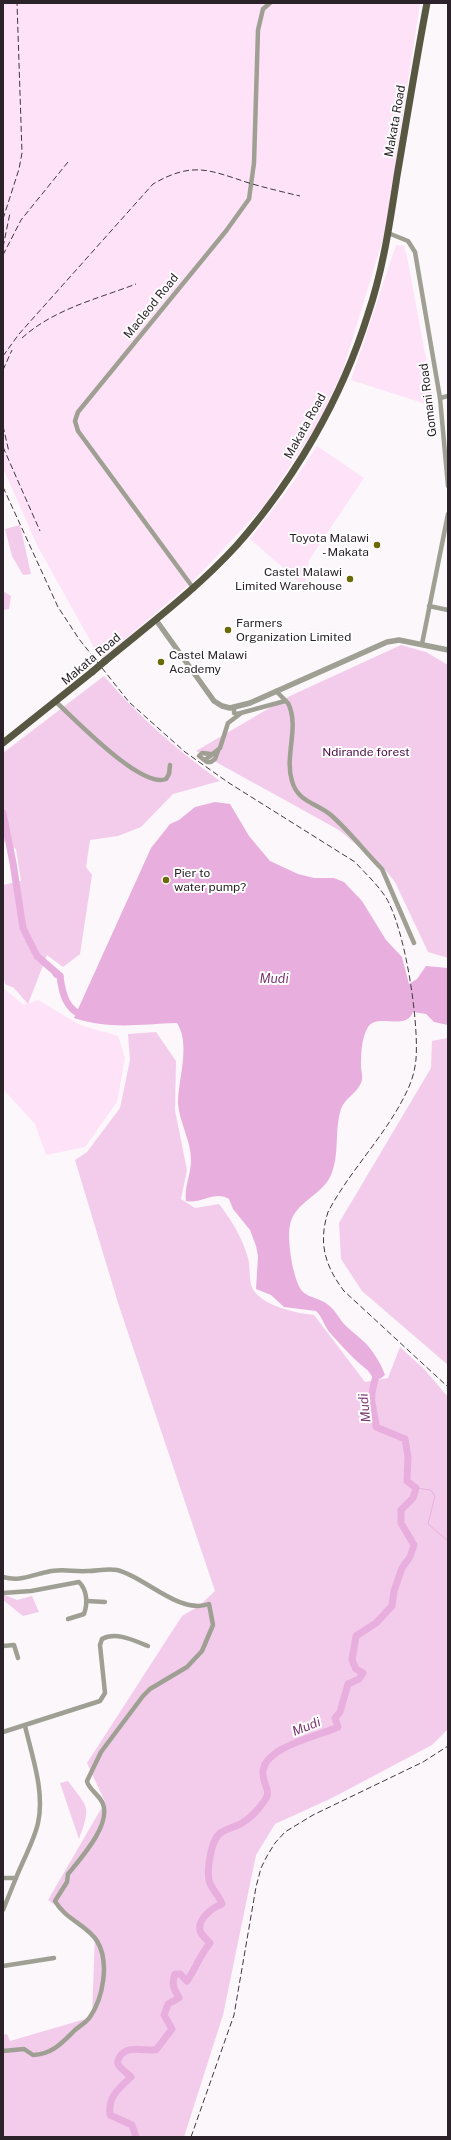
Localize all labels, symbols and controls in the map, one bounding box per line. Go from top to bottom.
street label: Makata Road [382,84,408,158]
street label: Macleod Road [121,271,181,341]
street label: Gomani Road [417,363,439,437]
street label: Makata Road [281,391,329,461]
place label: Toyota Malawi - Makata [289,531,369,559]
marker: Toyota Malawi - Makata [372,540,382,550]
place label: Castel Malawi Limited Warehouse [235,565,342,593]
marker: Castel Malawi Limited Warehouse [345,574,355,584]
place label: Farmers Organization Limited [236,616,351,644]
marker: Farmers Organization Limited [223,625,233,635]
street label: Makata Road [59,630,123,688]
place label: Castel Malawi Academy [169,648,247,676]
marker: Castel Malawi Academy [156,657,166,667]
park label: Ndirande forest [322,745,410,759]
place label: Pier to water pump? [174,866,246,894]
marker: Pier to water pump? [161,875,171,885]
water label: Mudi [259,971,289,986]
water label: Mudi [355,1392,373,1423]
water label: Mudi [290,1714,323,1739]

